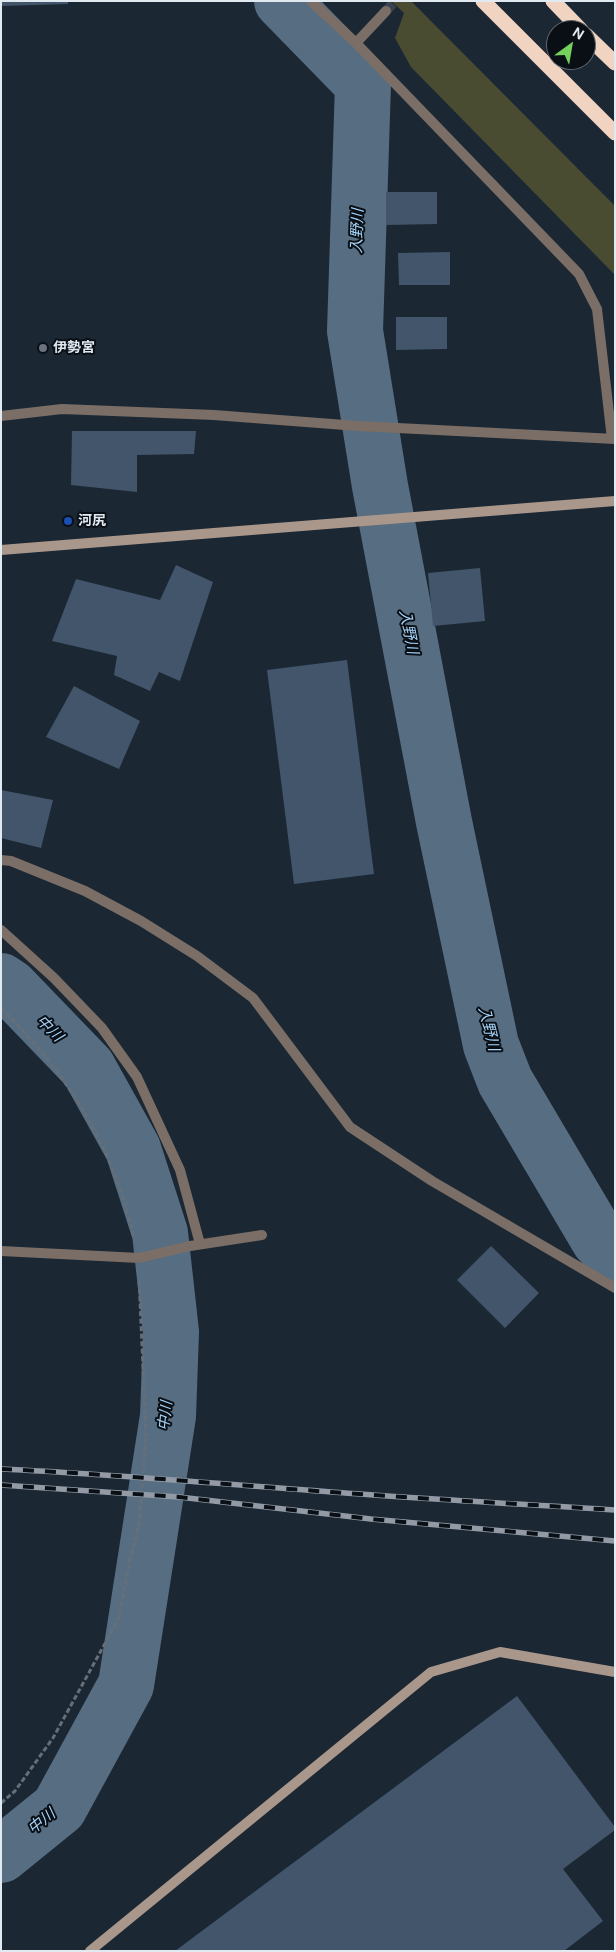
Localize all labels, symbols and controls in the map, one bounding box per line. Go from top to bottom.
north arrow [546,20,596,70]
text: N [569,23,588,43]
water label: 入野川 [348,208,368,254]
place label: 伊勢宮 [53,340,95,356]
marker: 伊勢宮 [37,342,49,354]
place label: 河尻 [78,513,106,529]
marker: 河尻 [62,515,74,527]
water label: 入野川 [395,608,421,656]
water label: 入野川 [474,1005,502,1053]
water label: 中川 [32,1012,66,1046]
water label: 中川 [155,1400,177,1432]
water label: 中川 [25,1806,59,1838]

